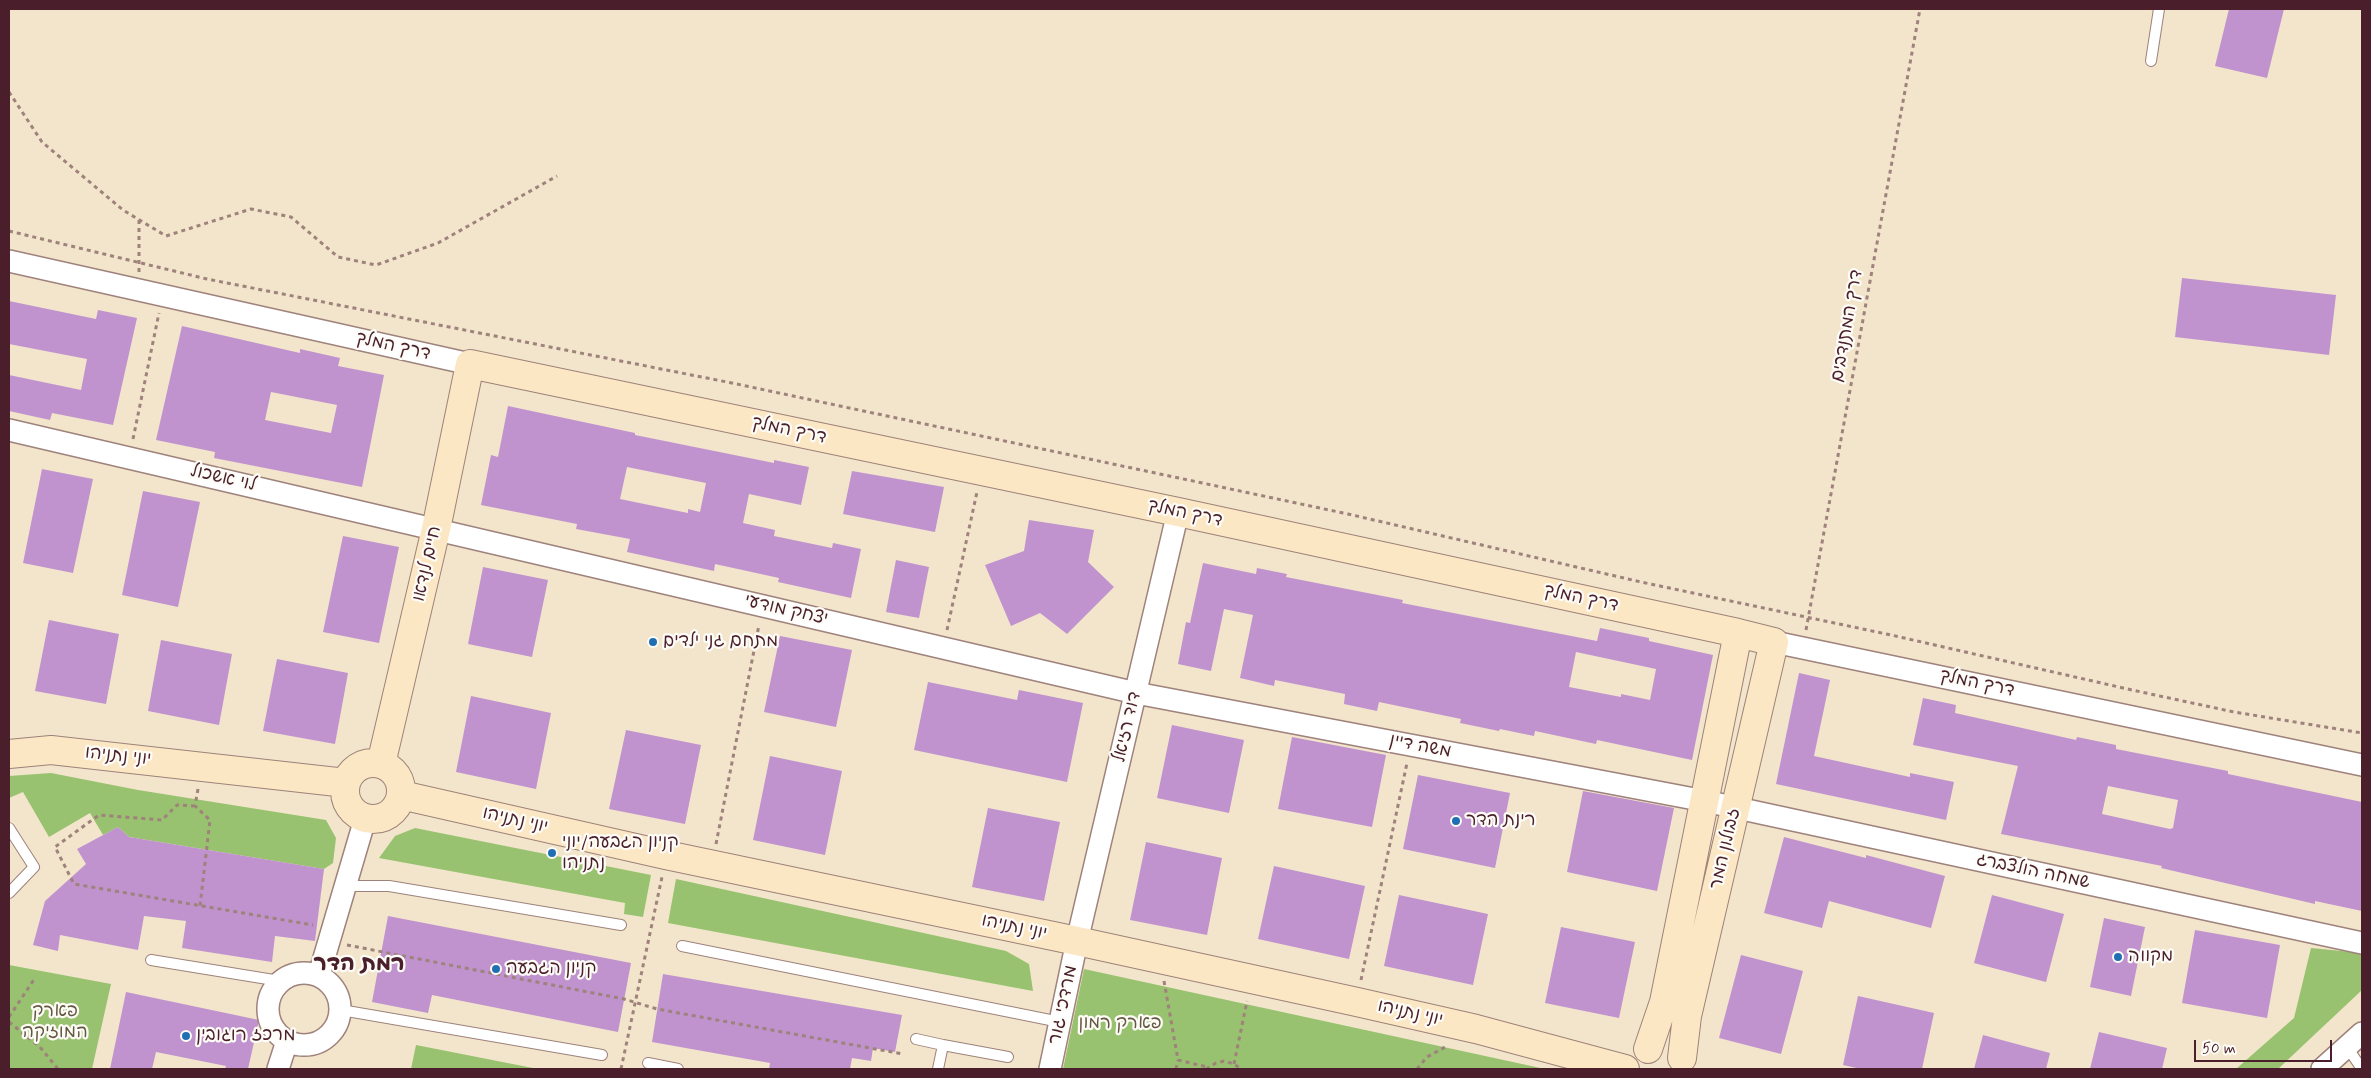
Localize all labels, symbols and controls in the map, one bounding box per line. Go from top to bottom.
street label: דרך המתנדבים [1827,268,1869,384]
street label: דרך המלך [354,328,432,366]
street label: דרך המלך [750,413,828,449]
street label: לוי אשכול [188,461,258,497]
street label: דרך המלך [1146,496,1224,532]
street label: חיים לנדאו [409,524,447,604]
street label: דרך המלך [1542,581,1620,617]
street label: יצחק מודעי [742,591,830,631]
place label: מתחם גני ילדים [663,631,778,653]
marker: מתחם גני ילדים [647,636,659,648]
street label: דרך המלך [1938,666,2016,702]
street label: דוד רזיאל [1109,690,1147,764]
street label: משה דיין [1387,730,1453,764]
street label: יוני נתניהו [84,743,152,771]
street label: יוני נתניהו [480,803,550,839]
street label: זבולון המר [1706,806,1746,892]
place label: רינת הדר [1466,810,1536,832]
marker: רינת הדר [1450,815,1462,827]
place label: קניון הגבעה/יוני נתניהו [562,832,679,874]
marker: קניון הגבעה/יוני נתניהו [546,847,558,859]
street label: שמחה הולצברג [1974,849,2092,895]
street label: יוני נתניהו [979,911,1049,945]
place label: מקווה [2128,946,2173,968]
marker: מקווה [2112,951,2124,963]
district label: רמת הדר [313,952,405,978]
place label: קניון הגבעה [506,958,596,980]
marker: קניון הגבעה [490,963,502,975]
street label: מרדכי גור [1045,963,1083,1047]
street label: יוני נתניהו [1375,996,1445,1032]
park label: פארק המוזיקה [22,1001,88,1044]
park label: פארק רמון [1078,1013,1162,1035]
place label: מרכז רוגובין [196,1025,296,1047]
marker: מרכז רוגובין [180,1030,192,1042]
scale bar [2196,1030,2334,1062]
text: 50 m [2202,1039,2236,1059]

